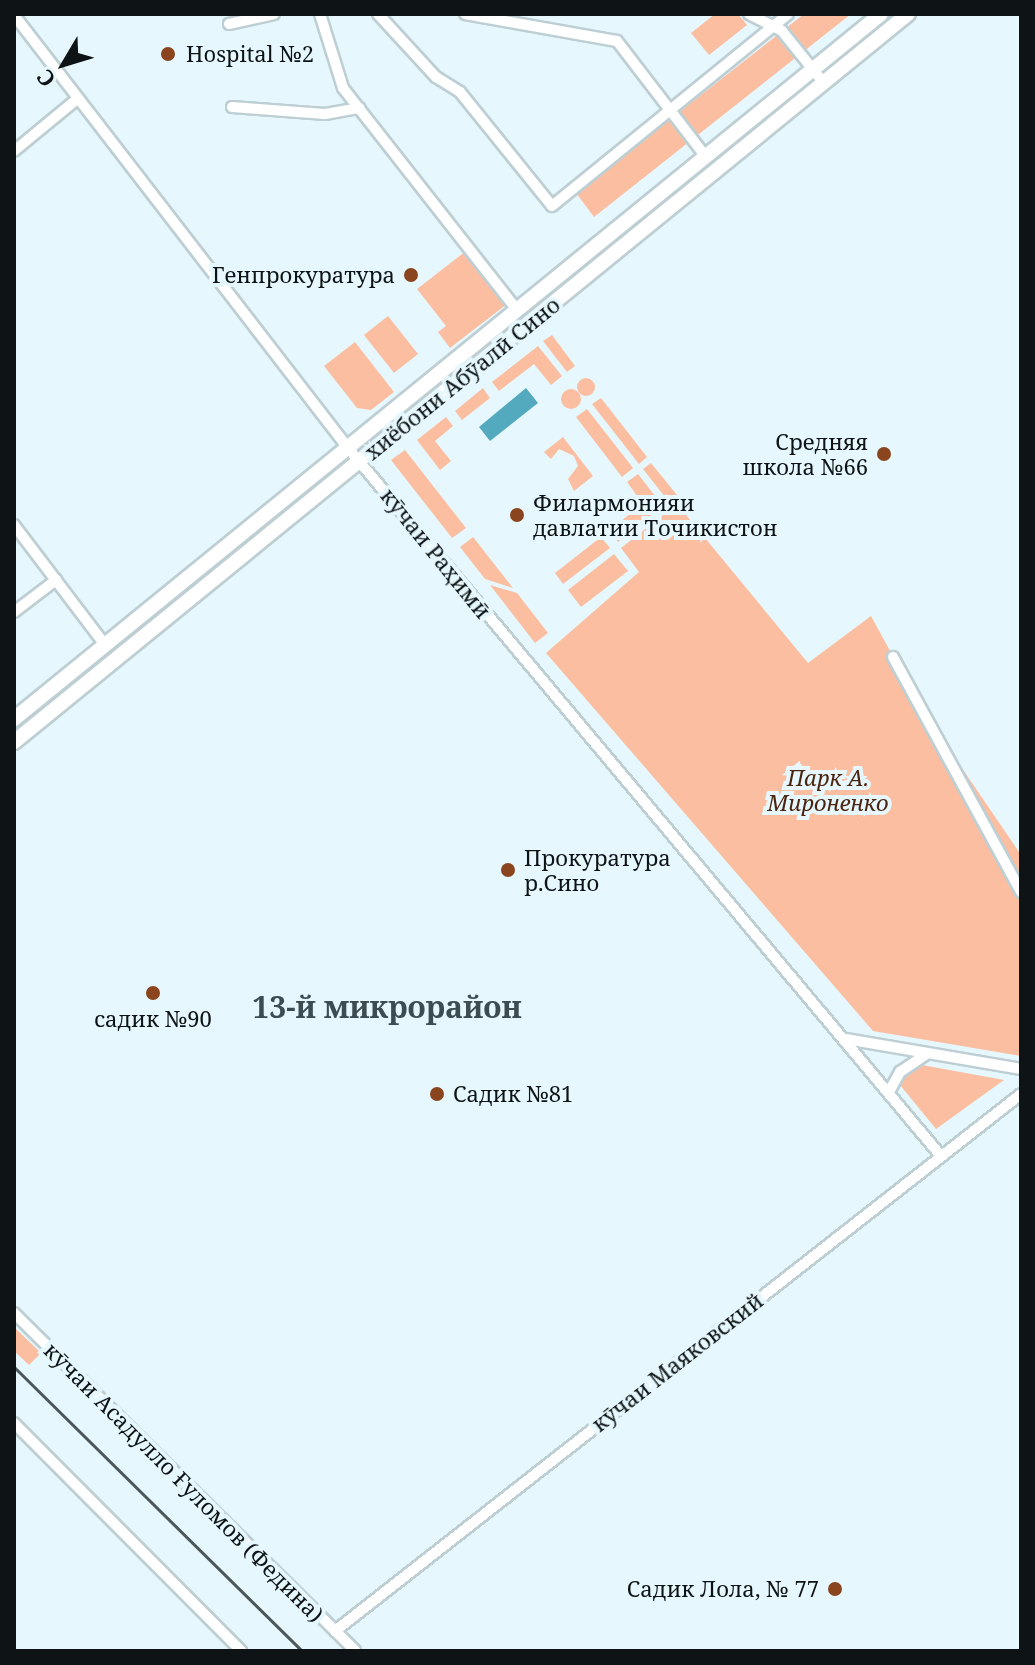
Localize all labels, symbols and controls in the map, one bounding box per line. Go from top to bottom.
north arrow [24,24,104,104]
place label: Hospital №2 [186,41,314,67]
marker: Hospital №2 [157,43,179,65]
text: С [29,64,61,94]
place label: Генпрокуратура [212,262,395,288]
marker: Генпрокуратура [402,266,420,284]
street label: хиёбони Абӯалӣ Сино [359,291,565,465]
place label: Средняя школа №66 [743,428,868,480]
marker: Средняя школа №66 [875,445,893,463]
street label: кӯчаи Раҳимӣ [375,483,497,623]
place label: Филармонияи давлатии Точикистон [533,489,777,540]
marker: Филармонияи давлатии Точикистон [508,506,526,524]
park label: Парк А. Мироненко [767,764,889,816]
place label: Прокуратура р.Сино [524,844,671,896]
marker: Прокуратура р.Сино [499,861,517,879]
marker: садик №90 [144,984,162,1002]
district label: 13-й микрорайон [252,989,522,1025]
place label: садик №90 [94,1006,212,1032]
place label: Садик №81 [453,1081,573,1107]
marker: Садик №81 [428,1085,446,1103]
street label: кӯчаи Маяковский [586,1287,768,1437]
street label: кӯчаи Асадулло Ғуломов (Федина) [39,1337,329,1627]
place label: Садик Лола, № 77 [627,1576,819,1602]
marker: Садик Лола, № 77 [826,1580,844,1598]

